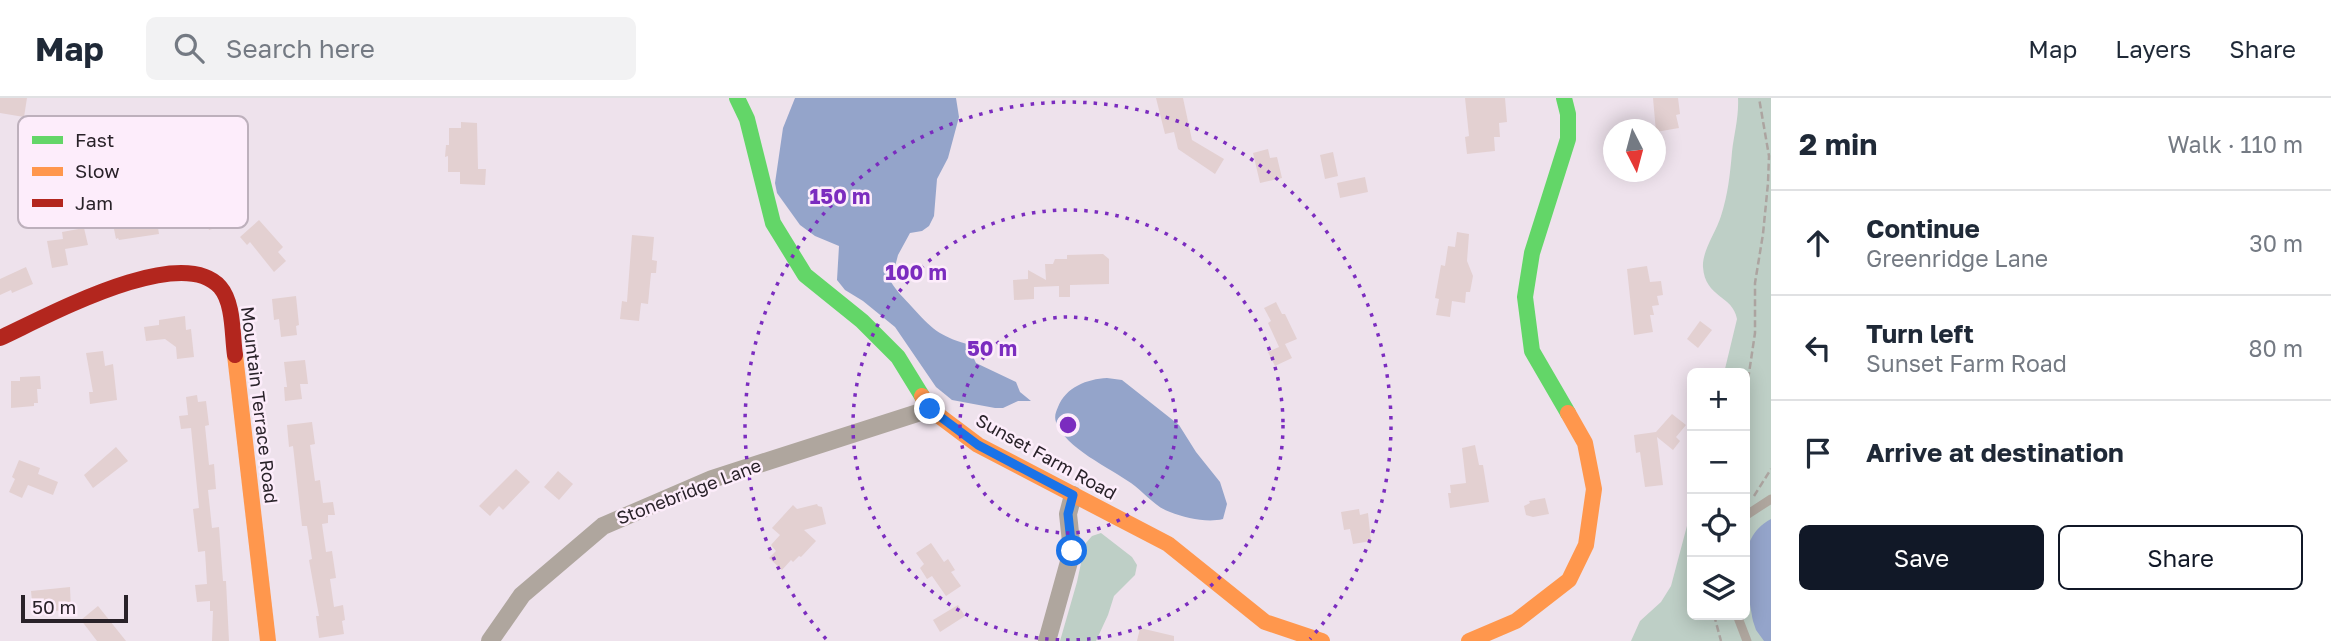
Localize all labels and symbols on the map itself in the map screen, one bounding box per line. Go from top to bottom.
legend [18,116,248,228]
north arrow [1603,119,1666,182]
text: Fast [75,128,114,151]
text: Slow [75,159,120,182]
text: 150 m [810,183,870,209]
text: Jam [75,191,113,214]
text: 100 m [885,259,947,285]
street label: Mountain Terrace Road [237,305,283,505]
text: 50 m [967,335,1017,361]
route end [914,393,945,424]
street label: Sunset Farm Road [972,408,1121,504]
centre of rings [1056,413,1080,437]
street label: Stonebridge Lane [613,453,764,529]
route start [1056,535,1087,566]
scale bar [21,592,128,624]

